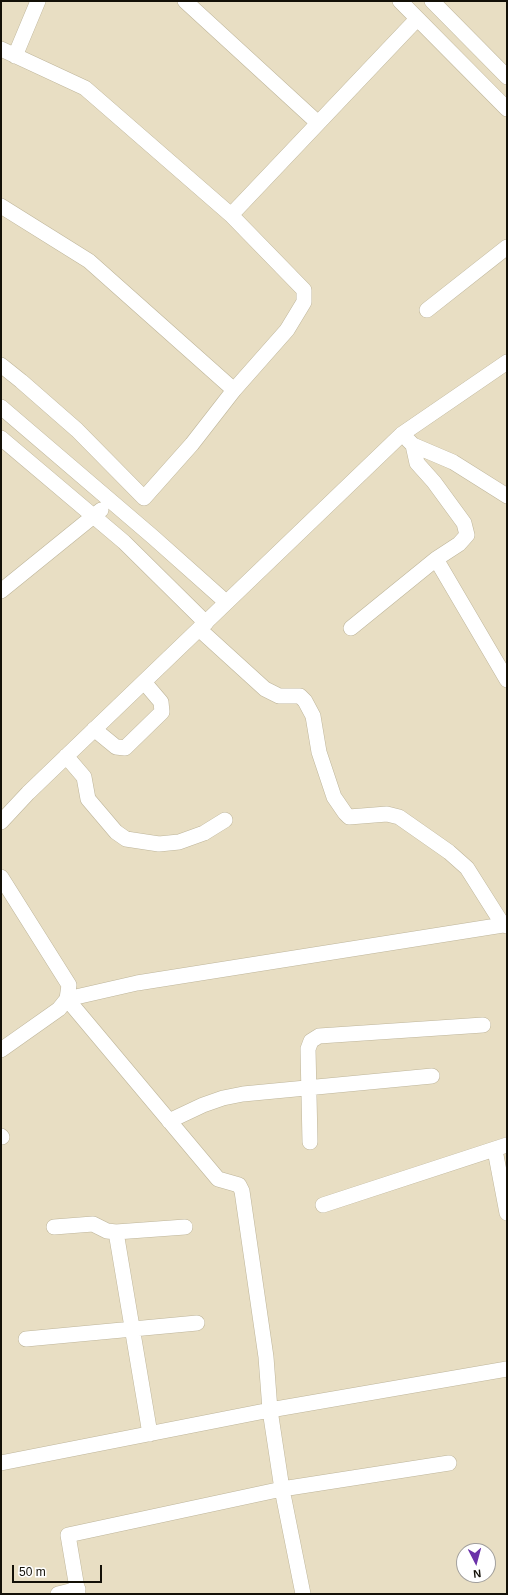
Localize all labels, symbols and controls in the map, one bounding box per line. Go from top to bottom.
north arrow [456,1543,496,1583]
scale bar [14,1557,104,1583]
text: 50 m [19,1565,46,1579]
text: N [473,1568,482,1580]

